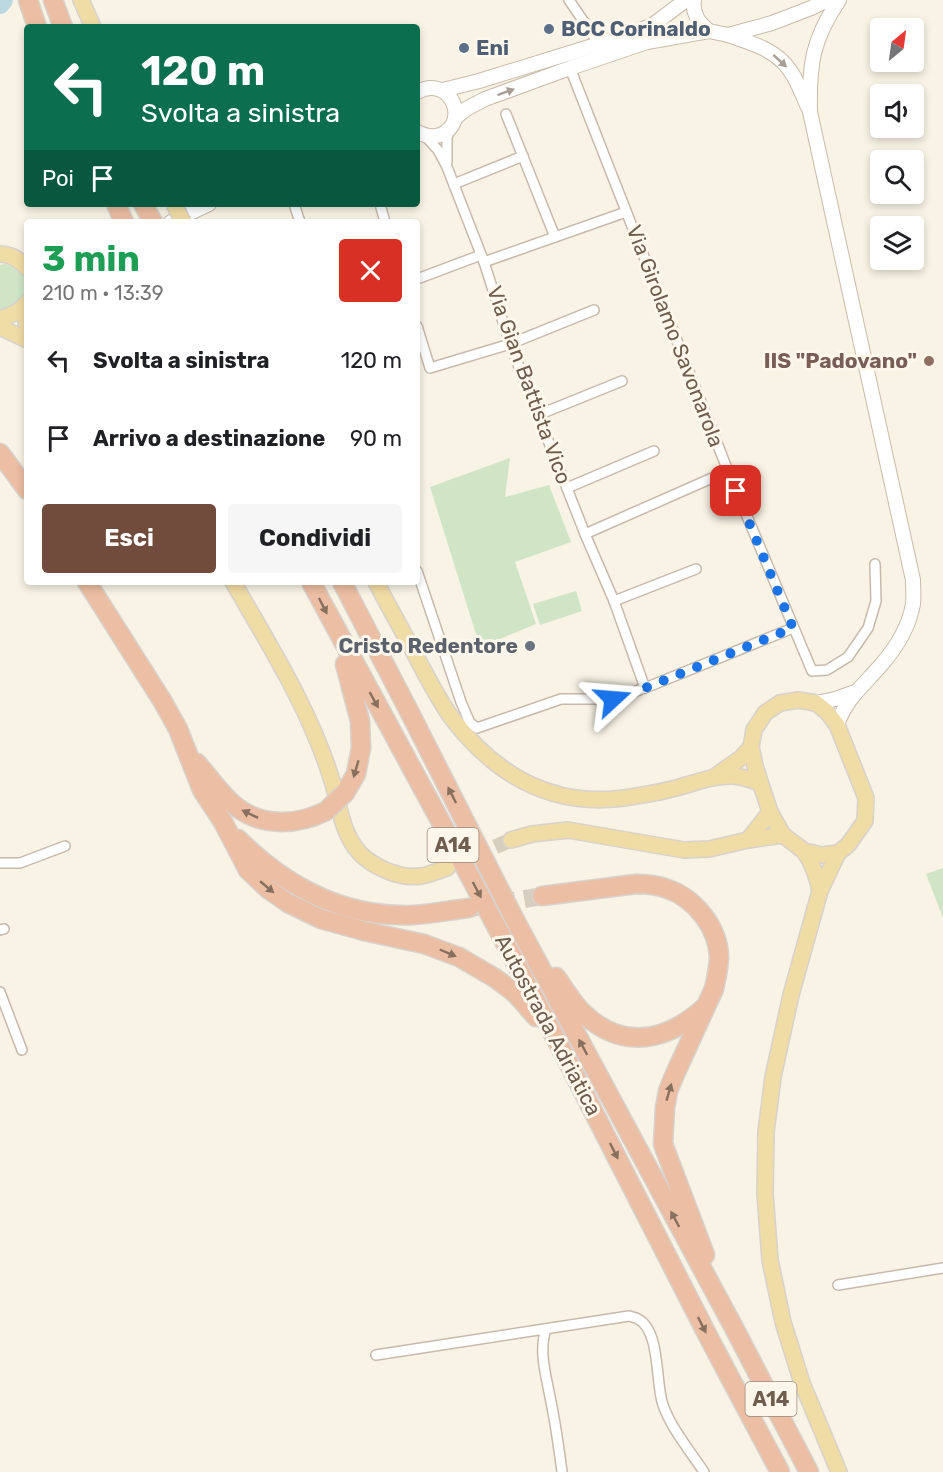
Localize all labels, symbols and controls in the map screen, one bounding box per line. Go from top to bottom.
place label: BCC Corinaldo [561,16,711,41]
north arrow [870,18,924,72]
map controls [870,18,924,270]
marker: BCC Corinaldo [542,22,556,36]
place label: Eni [476,35,509,60]
marker: Eni [457,41,471,55]
text: 120 m [141,46,265,96]
icon: left [42,48,120,126]
one-way arrow [772,54,787,67]
button: sound [870,84,924,138]
one-way arrow [498,86,516,96]
text: Svolta a sinistra [141,97,340,129]
button: search [870,150,924,204]
icon: arrive [86,162,119,195]
text: Poi [42,165,74,192]
button: layers [870,216,924,270]
street label: Via Girolamo Savonarola [622,221,729,450]
text: 3 min [42,237,140,280]
button: close [339,239,402,302]
text: 210 m · 13:39 [42,281,164,305]
street label: Via Gian Battista Vico [482,282,577,487]
icon: left [42,344,75,377]
text: Svolta a sinistra [93,347,270,374]
text: 120 m [341,347,402,374]
place label: IIS "Padovano" [764,348,917,373]
marker: IIS "Padovano" [922,354,936,368]
icon: arrive [42,422,75,455]
text: Arrivo a destinazione [93,425,325,452]
text: 90 m [350,425,402,452]
pin [710,465,761,516]
icon: arrive [719,474,752,507]
button: Esci [42,504,216,573]
button: Condividi [228,504,402,573]
one-way arrow [318,598,328,615]
place label: Cristo Redentore [339,633,518,658]
marker: Cristo Redentore [523,639,537,653]
position arrow [581,667,645,731]
one-way arrow [369,692,379,709]
one-way arrow [351,760,360,778]
one-way arrow [447,786,457,804]
one-way arrow [241,810,259,820]
road number: A14 [428,828,478,862]
one-way arrow [259,880,275,893]
one-way arrow [472,882,482,899]
street label: Autostrada Adriatica [490,930,607,1120]
one-way arrow [439,949,457,958]
one-way arrow [578,1038,588,1055]
one-way arrow [665,1083,674,1101]
one-way arrow [609,1143,618,1160]
one-way arrow [671,1210,681,1228]
one-way arrow [697,1317,707,1334]
road number: A14 [746,1382,796,1416]

